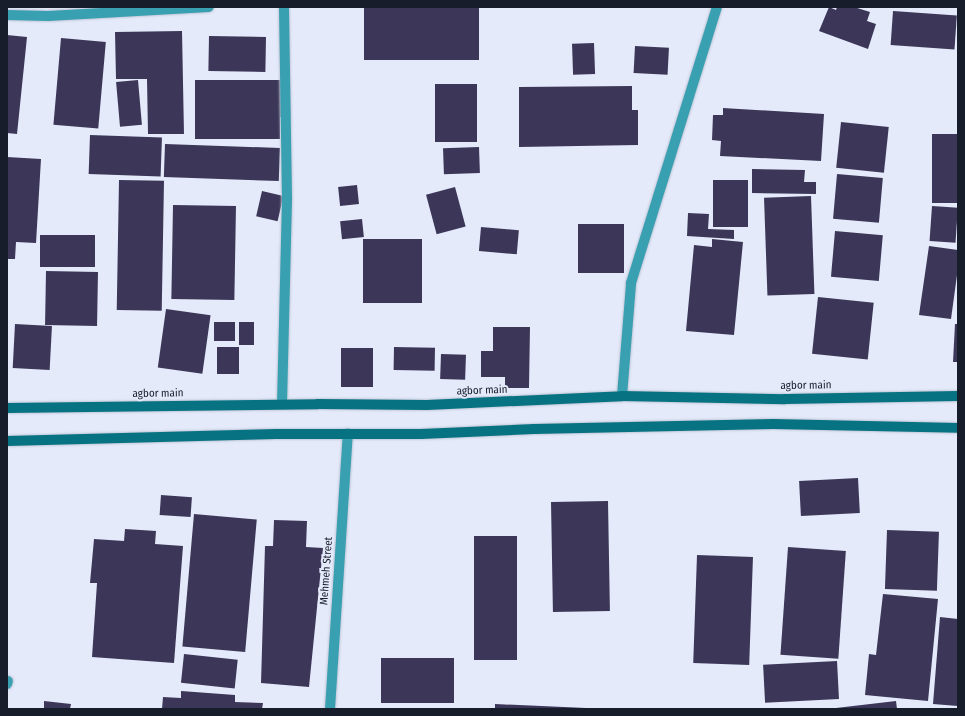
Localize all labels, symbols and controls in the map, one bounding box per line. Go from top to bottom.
street label: agbor main [780,379,832,393]
street label: agbor main [456,384,508,398]
street label: agbor main [132,387,184,401]
street label: Mehmeh Street [318,536,336,606]

